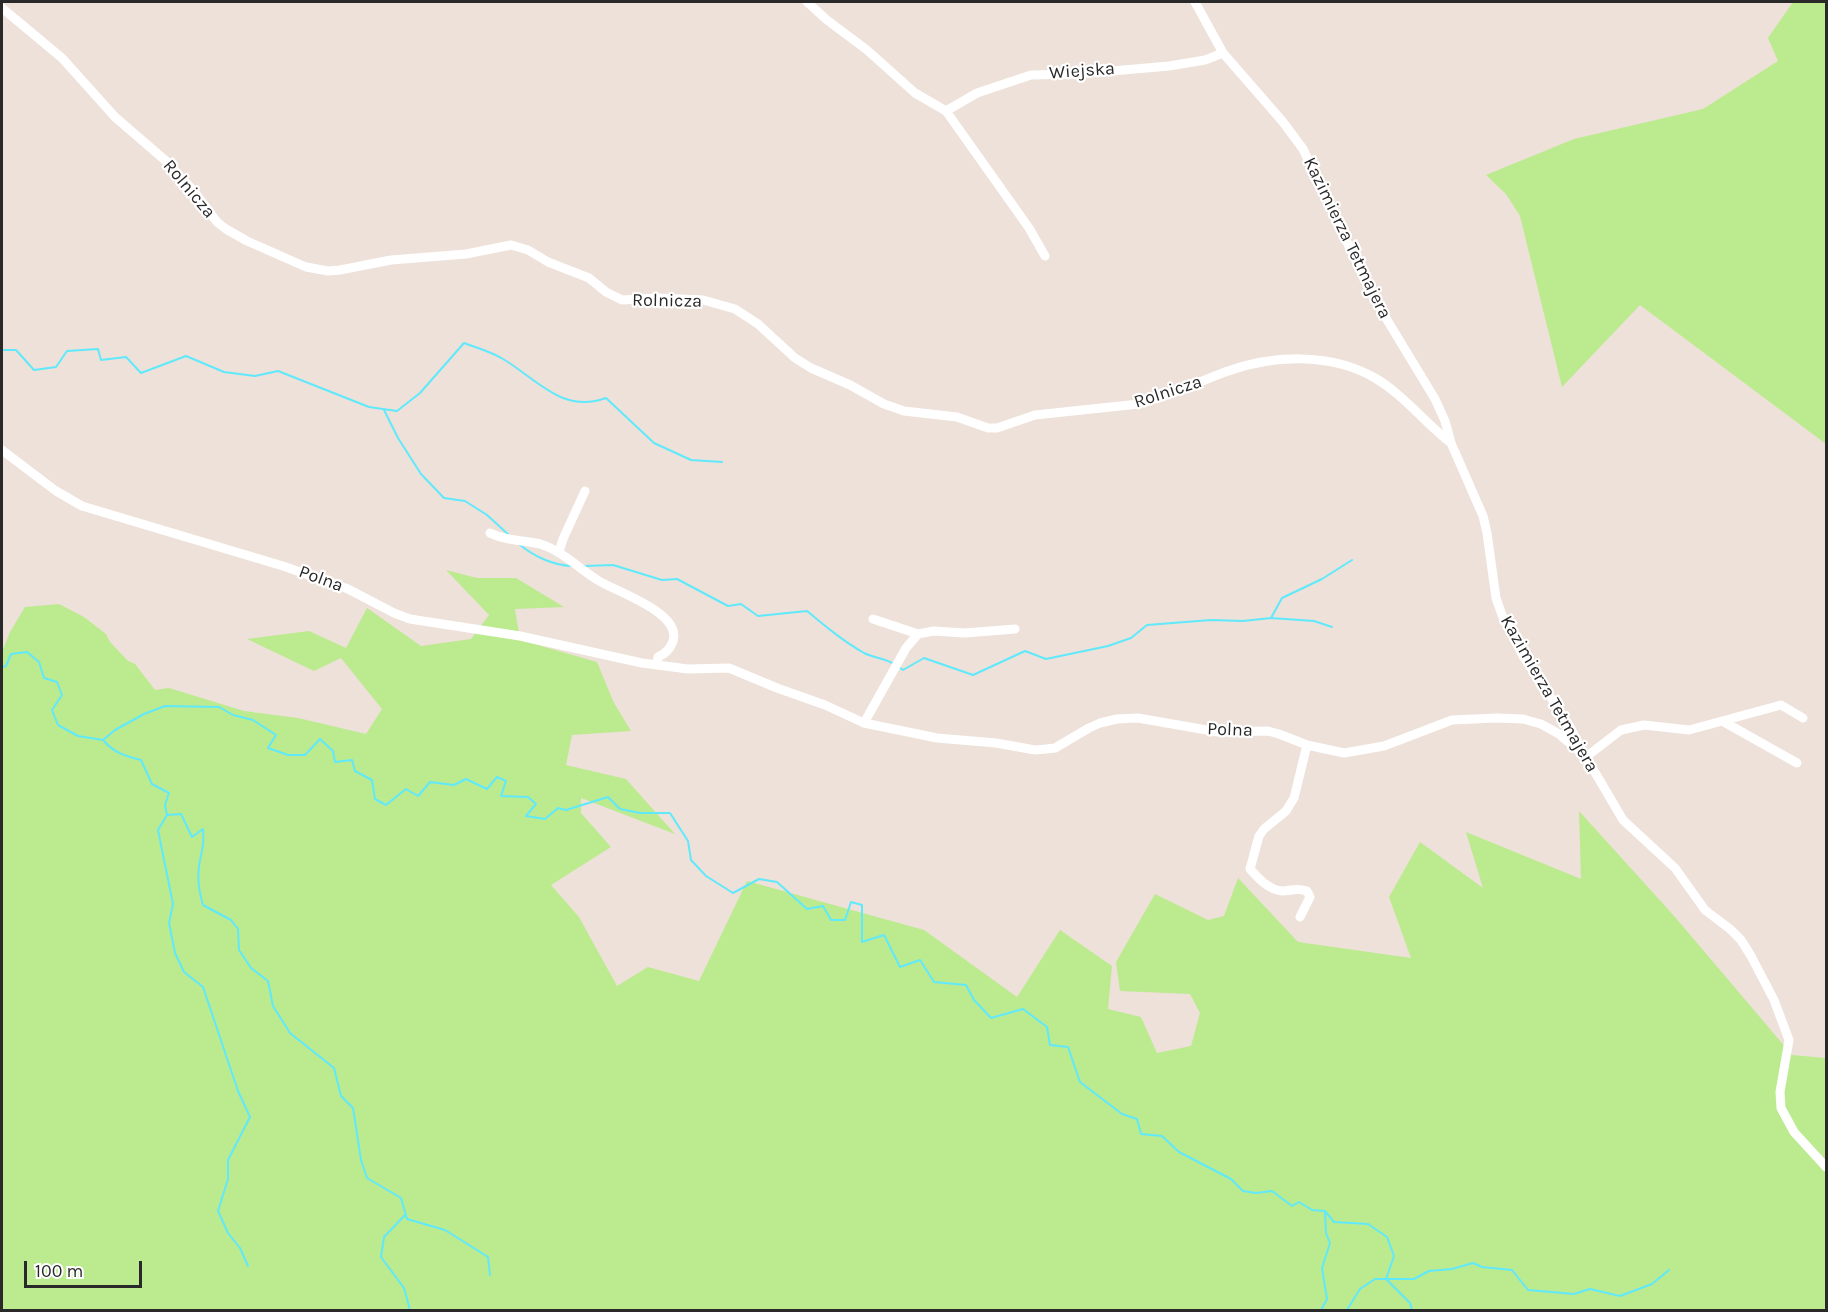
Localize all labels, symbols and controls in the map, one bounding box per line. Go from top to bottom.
street label: Wiejska [1048,58,1116,84]
street label: Kazimierza Tetmajera [1298,154,1396,322]
street label: Rolnicza [158,155,220,223]
street label: Rolnicza [632,290,702,312]
street label: Rolnicza [1131,371,1205,413]
street label: Polna [296,561,346,597]
street label: Kazimierza Tetmajera [1495,612,1603,776]
street label: Polna [1207,718,1253,742]
scale bar [27,1249,146,1287]
text: 100 m [35,1260,83,1282]

